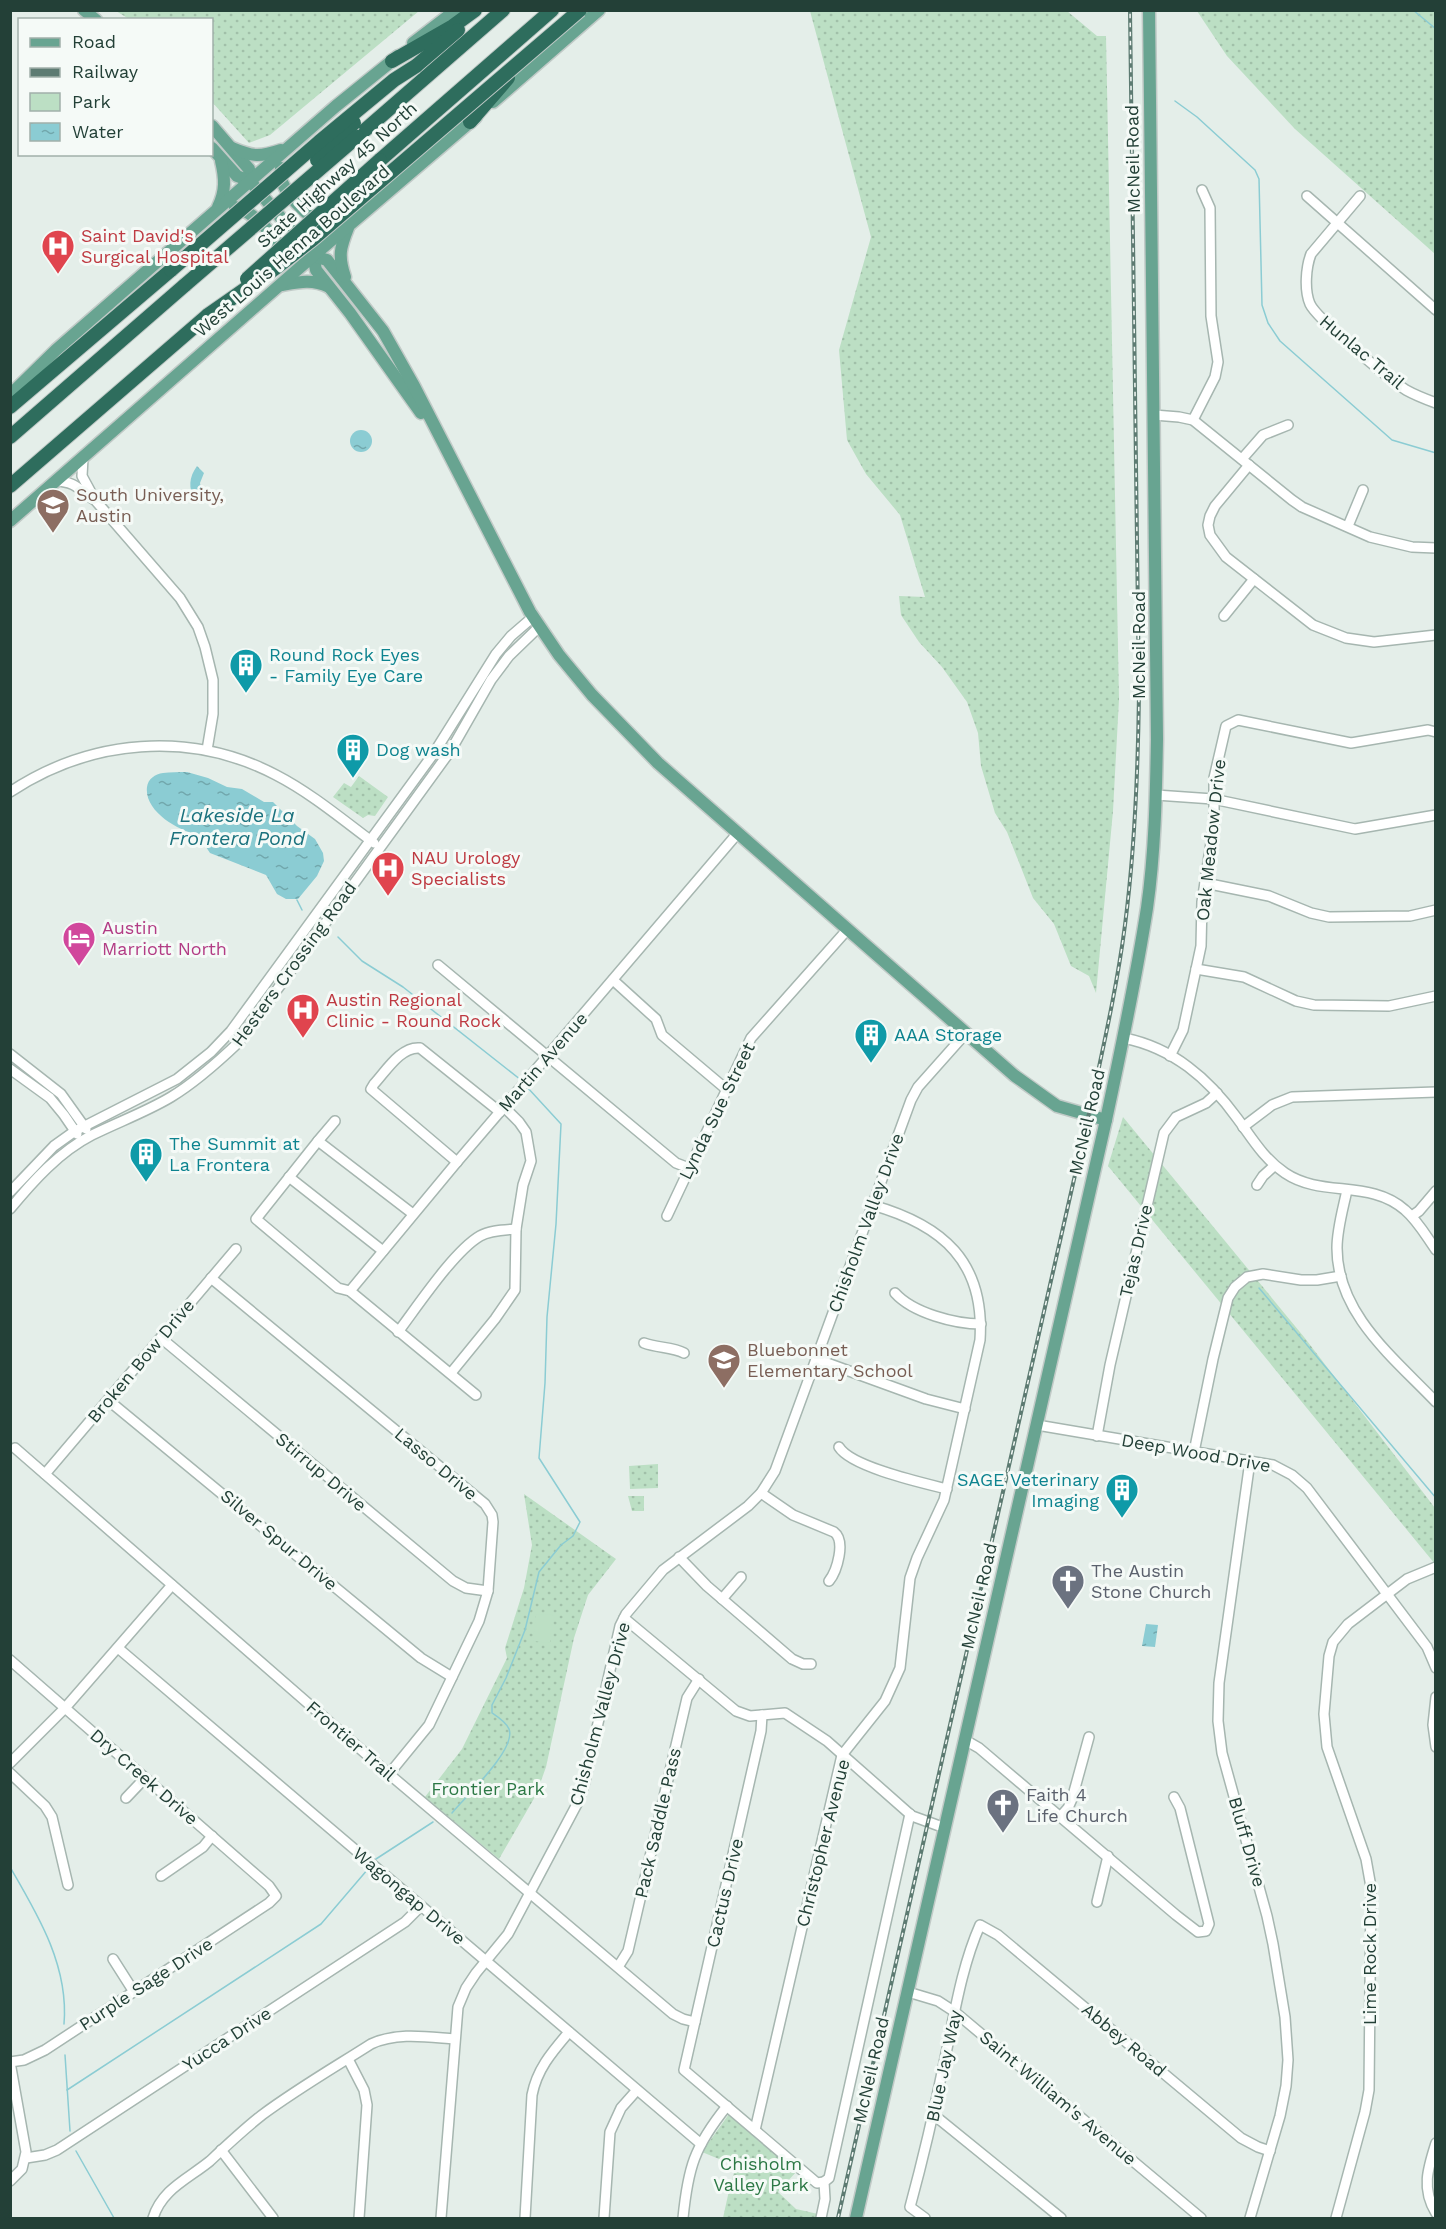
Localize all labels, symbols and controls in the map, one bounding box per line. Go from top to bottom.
legend [18,18,213,156]
text: Road [72,31,116,52]
text: Railway [72,61,139,82]
text: Park [72,91,111,112]
street label: State Highway 45 North [252,97,421,252]
street label: McNeil Road [1121,105,1144,213]
text: Water [72,121,124,142]
street label: West Louis Henna Boulevard [190,160,394,341]
place label: Saint David's Surgical Hospital [81,225,229,267]
hospital icon: Saint David's Surgical Hospital [40,228,76,275]
street label: Hunlac Trail [1316,310,1409,393]
place label: South University, Austin [76,484,224,526]
school or university icon: South University, Austin [35,487,71,534]
street label: McNeil Road [1128,591,1149,699]
place label: Round Rock Eyes - Family Eye Care [269,644,423,686]
building icon: Round Rock Eyes - Family Eye Care [228,647,264,694]
building icon: Dog wash [335,732,371,779]
place label: Dog wash [376,739,461,760]
street label: Oak Meadow Drive [1192,758,1229,922]
water label: Lakeside La Frontera Pond [169,803,306,850]
place label: NAU Urology Specialists [411,847,521,889]
hospital icon: NAU Urology Specialists [370,850,406,897]
street label: Hesters Crossing Road [227,877,360,1050]
place label: Austin Marriott North [102,917,227,959]
hotel icon: Austin Marriott North [61,920,97,967]
place label: Austin Regional Clinic - Round Rock [326,989,501,1031]
hospital icon: Austin Regional Clinic - Round Rock [285,992,321,1039]
street label: Martin Avenue [494,1008,591,1116]
building icon: AAA Storage [853,1017,889,1064]
place label: AAA Storage [894,1024,1002,1045]
street label: Lynda Sue Street [674,1038,759,1183]
street label: McNeil Road [1064,1067,1109,1177]
street label: Chisholm Valley Drive [823,1130,908,1315]
place label: The Summit at La Frontera [169,1133,300,1175]
building icon: The Summit at La Frontera [128,1136,164,1183]
street label: Tejas Drive [1115,1202,1156,1299]
street label: Broken Bow Drive [83,1295,198,1427]
place label: Bluebonnet Elementary School [747,1339,913,1381]
school or university icon: Bluebonnet Elementary School [706,1342,742,1389]
street label: Lasso Drive [391,1423,482,1504]
street label: Stirrup Drive [272,1428,371,1516]
street label: Deep Wood Drive [1120,1429,1272,1476]
place label: SAGE Veterinary Imaging [957,1469,1100,1511]
building icon: SAGE Veterinary Imaging [1104,1472,1140,1519]
street label: Silver Spur Drive [217,1485,342,1595]
street label: McNeil Road [956,1541,1001,1651]
place label: The Austin Stone Church [1091,1560,1211,1602]
church icon: The Austin Stone Church [1050,1563,1086,1610]
street label: Chisholm Valley Drive [565,1620,634,1808]
street label: Frontier Trail [302,1696,401,1785]
street label: Dry Creek Drive [86,1724,203,1829]
street label: Pack Saddle Pass [630,1746,685,1900]
street label: Christopher Avenue [791,1757,854,1929]
park label: Frontier Park [431,1778,545,1799]
place label: Faith 4 Life Church [1026,1784,1128,1826]
church icon: Faith 4 Life Church [985,1787,1021,1834]
street label: Bluff Drive [1225,1794,1270,1889]
street label: Cactus Drive [702,1836,747,1950]
street label: Wagongap Drive [349,1842,470,1949]
street label: Lime Rock Drive [1359,1883,1380,2025]
street label: Purple Sage Drive [75,1933,217,2035]
street label: Abbey Road [1078,1998,1171,2081]
street label: Yucca Drive [179,2002,275,2075]
street label: Blue Jay Way [921,2007,966,2124]
street label: McNeil Road [848,2015,893,2125]
street label: Saint William's Avenue [976,2026,1141,2169]
park label: Chisholm Valley Park [713,2153,809,2195]

